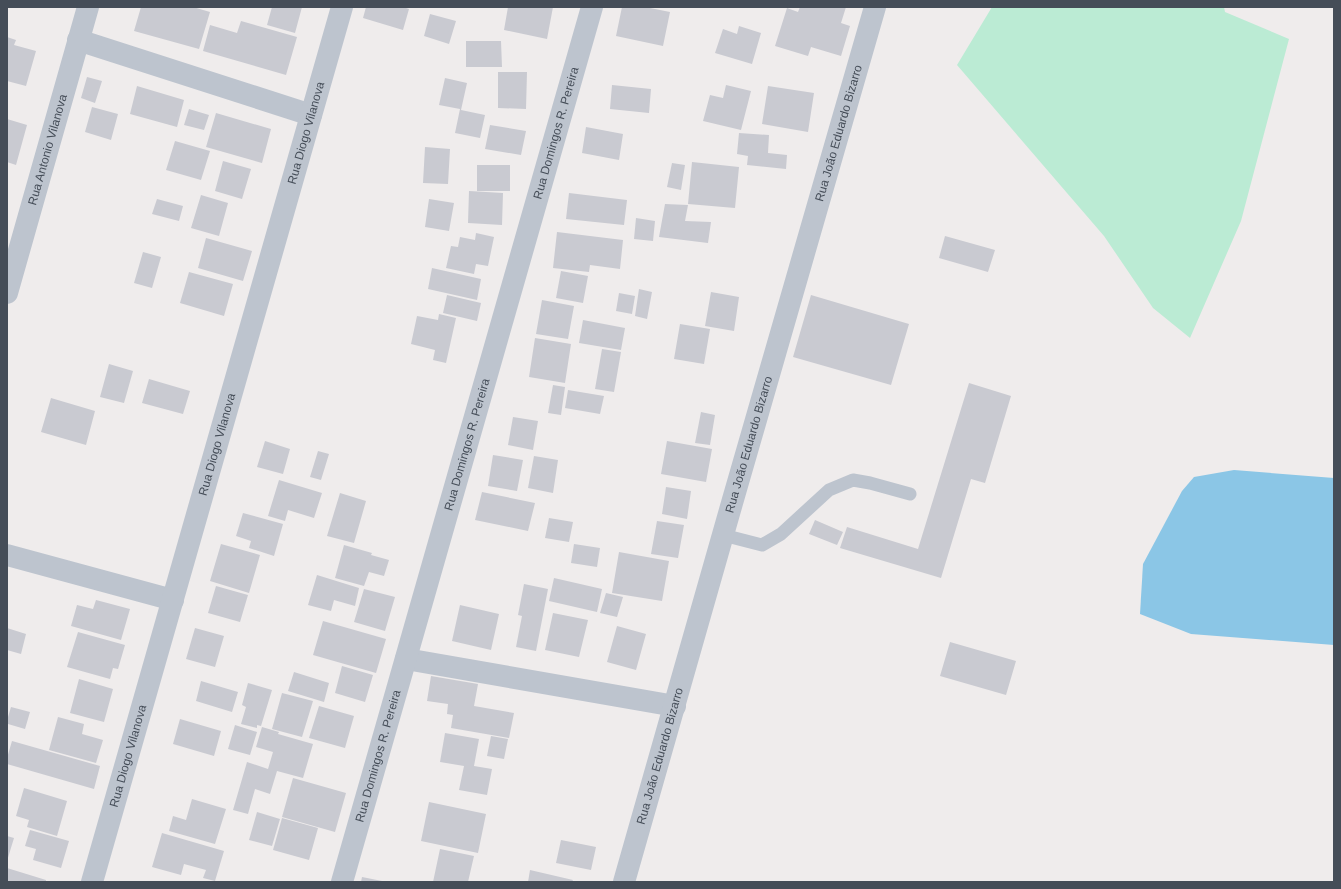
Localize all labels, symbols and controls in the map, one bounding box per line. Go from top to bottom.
street label: Rua João Eduardo Bizarro [812,63,865,203]
street label: Rua Domingos R. Pereira [530,65,582,201]
street label: Rua Diogo Vilanova [285,80,327,186]
street label: Rua Antonio Vilanova [25,92,70,207]
street label: Rua João Eduardo Bizarro [723,374,775,514]
street label: Rua Domingos R. Pereira [441,376,493,512]
street label: Rua Diogo Vilanova [196,391,238,497]
street label: Rua João Eduardo Bizarro [634,686,686,826]
street label: Rua Domingos R. Pereira [352,688,404,824]
street label: Rua Diogo Vilanova [107,703,149,809]

